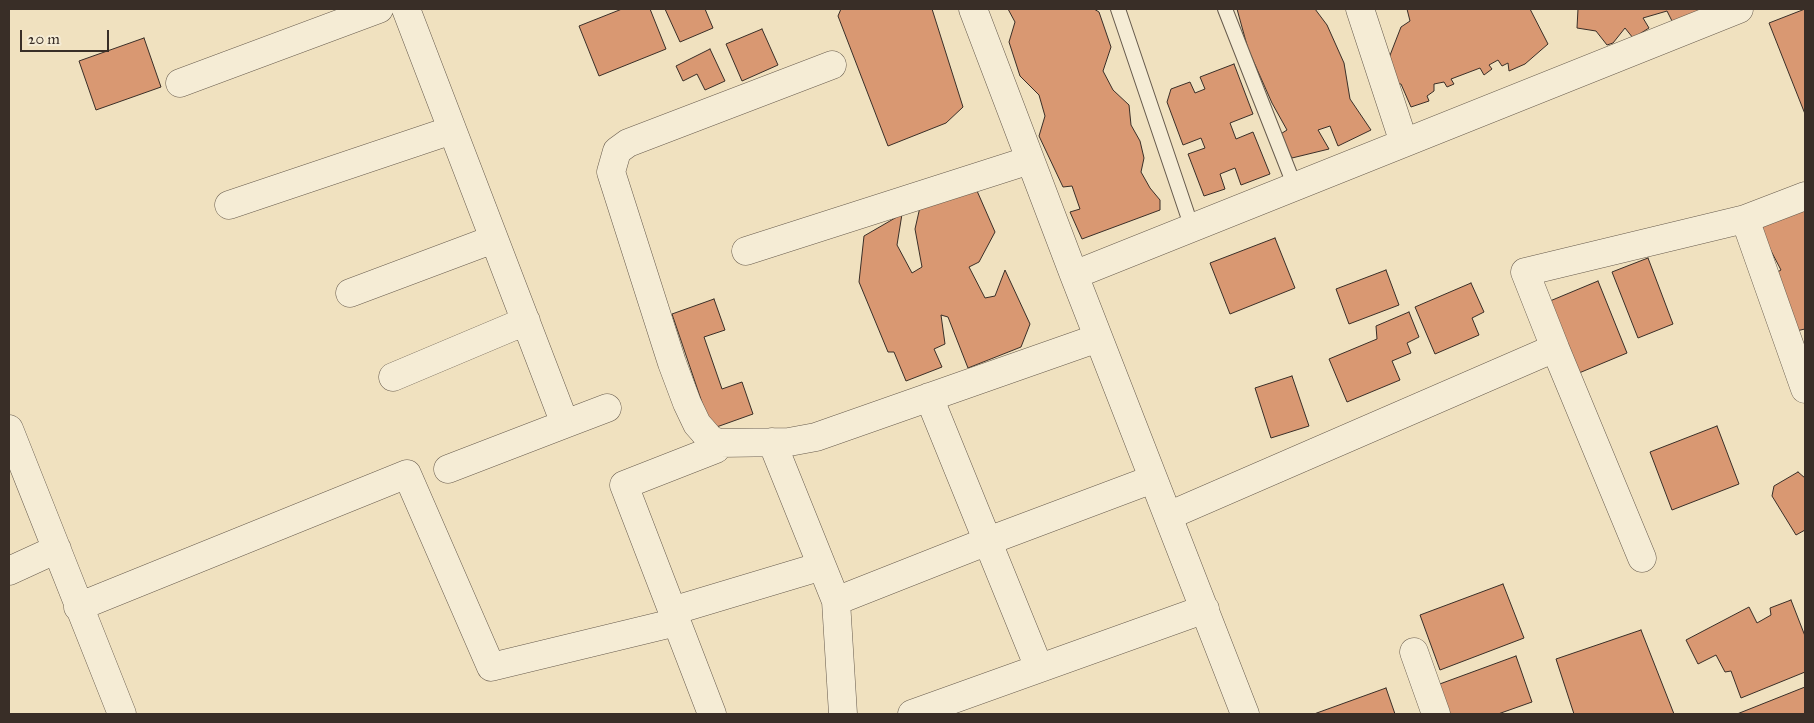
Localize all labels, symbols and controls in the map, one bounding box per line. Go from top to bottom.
scale bar [22,20,111,52]
text: 20 m [28,30,60,48]

